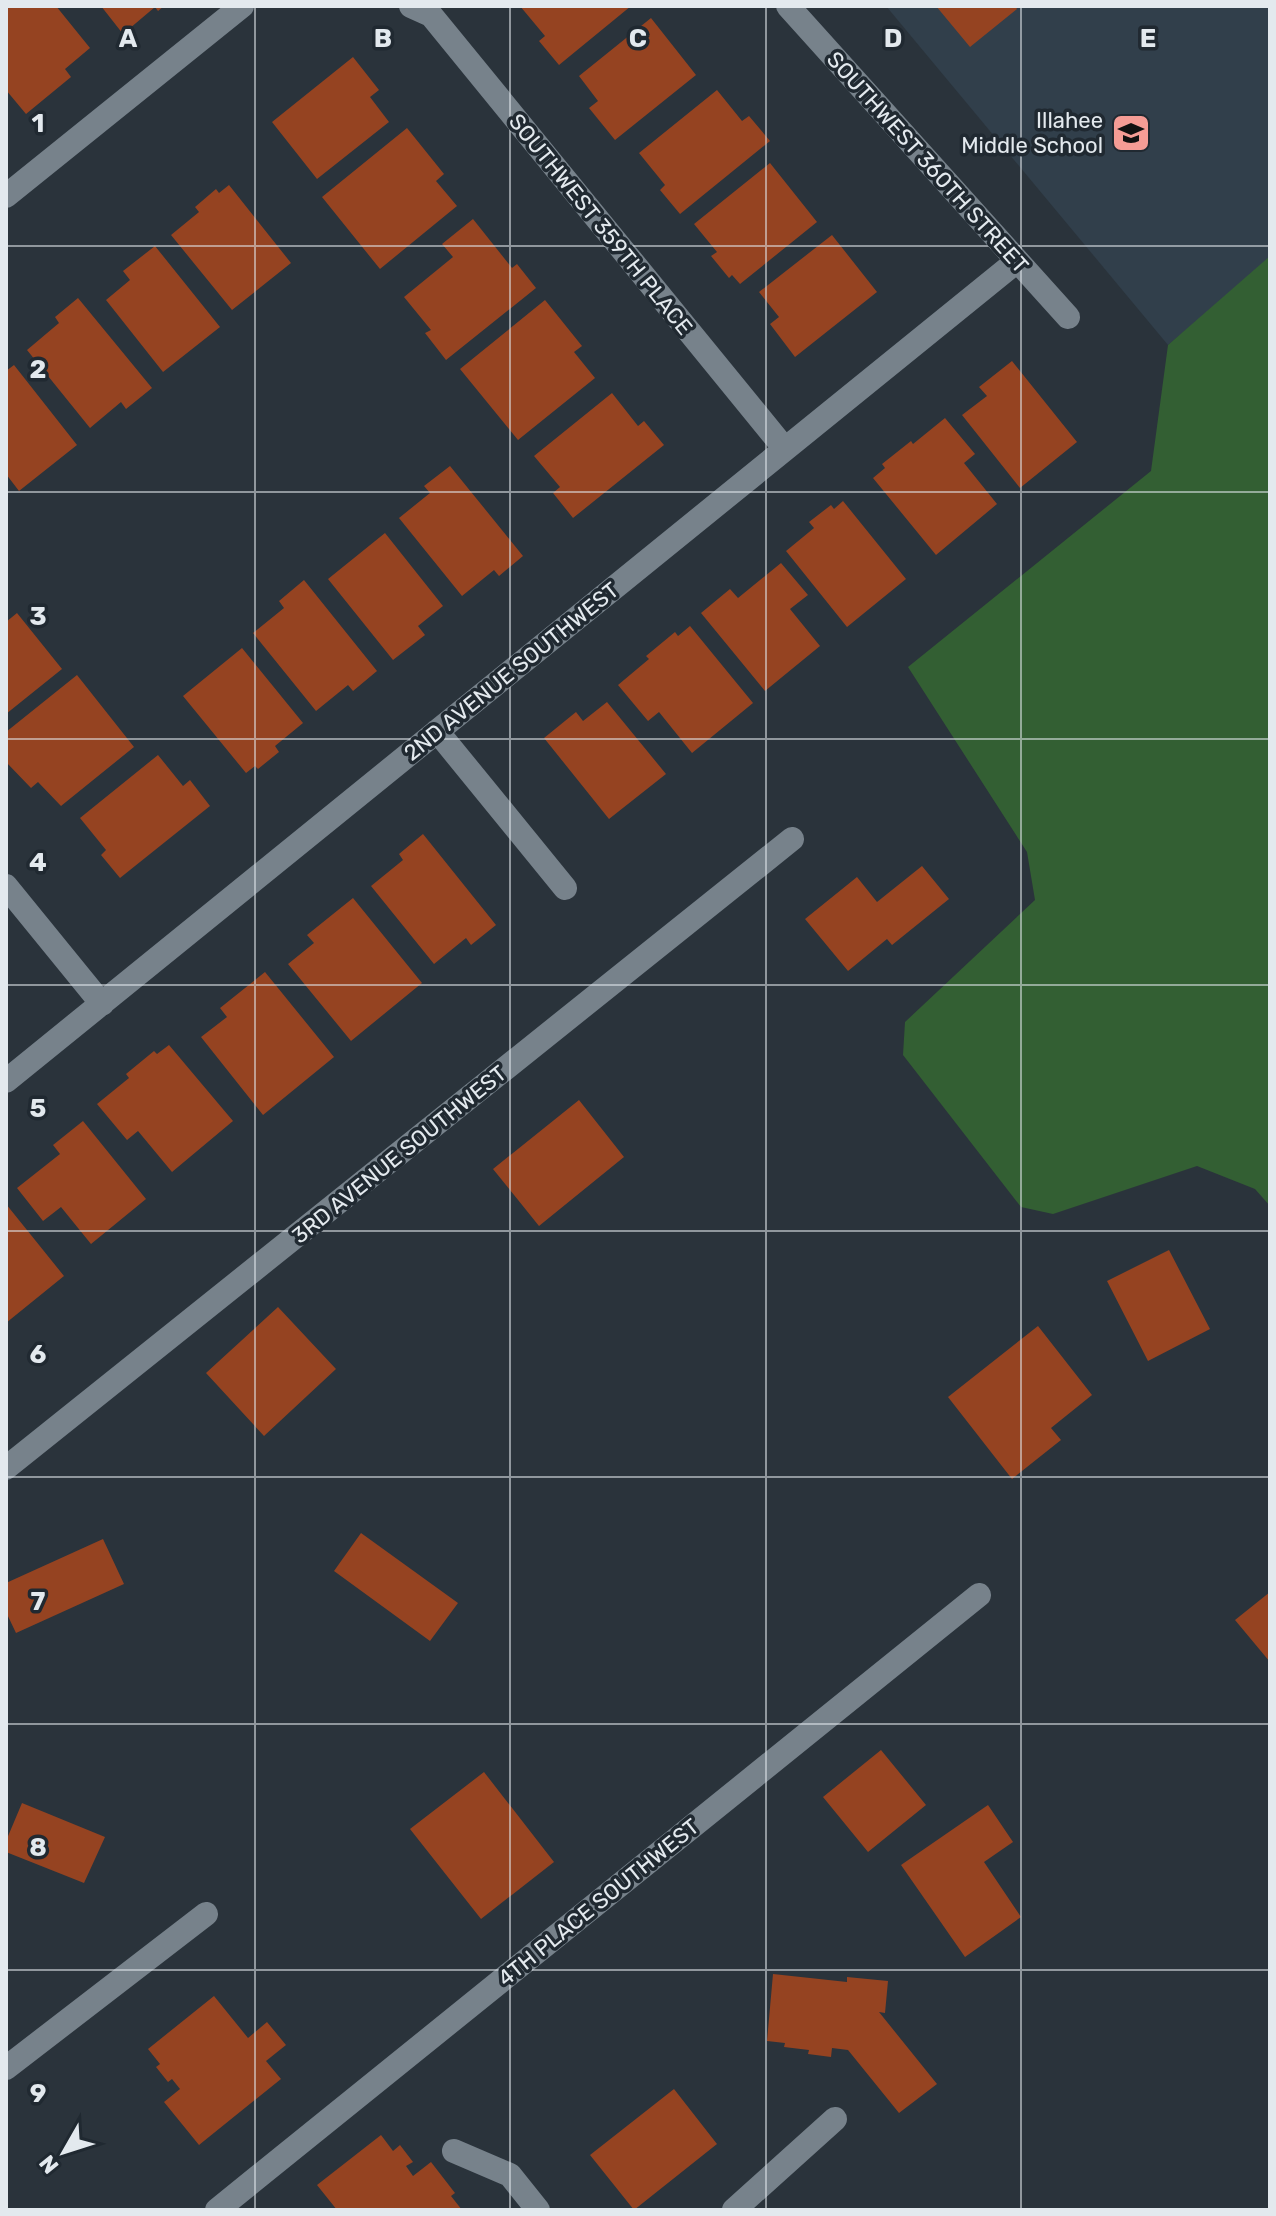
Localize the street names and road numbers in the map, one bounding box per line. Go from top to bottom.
street label: SOUTHWEST 360TH STREET [821,46,1034,279]
street label: SOUTHWEST 359TH PLACE [503,108,698,340]
street label: 2ND AVENUE SOUTHWEST [398,576,624,766]
street label: 3RD AVENUE SOUTHWEST [287,1059,512,1249]
street label: 4TH PLACE SOUTHWEST [492,1813,705,1992]

